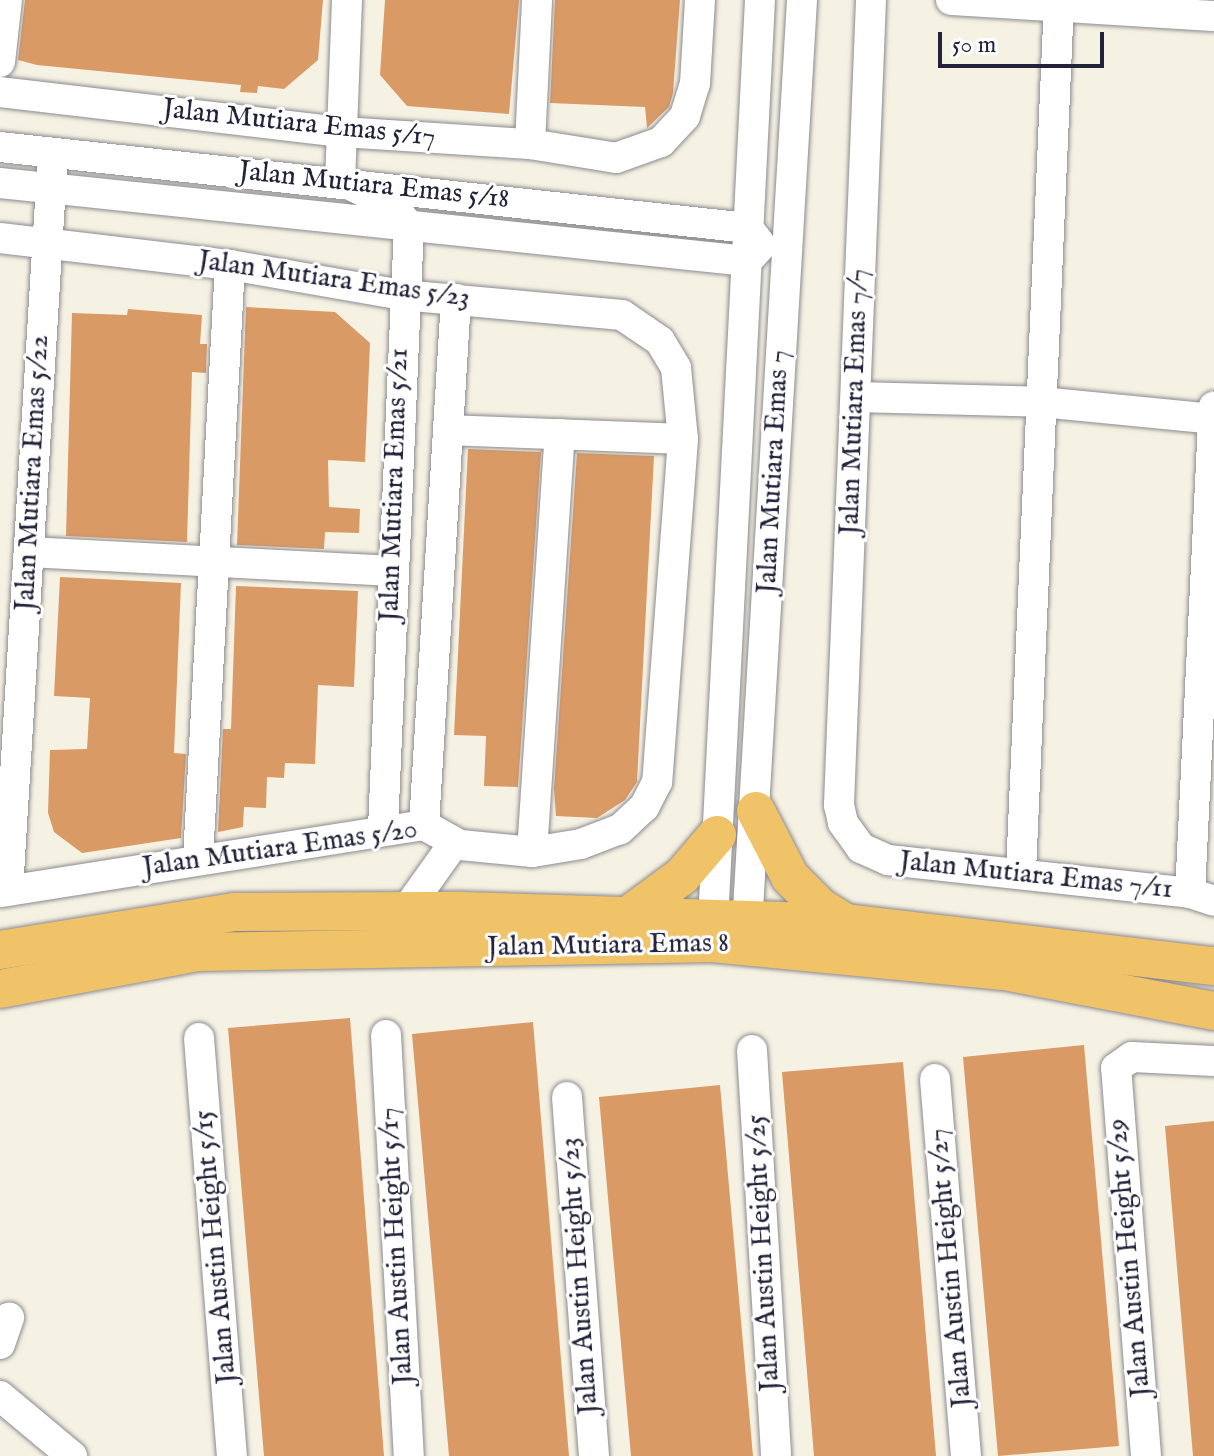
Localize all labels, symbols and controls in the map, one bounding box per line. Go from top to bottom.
scale bar [942,16,1108,66]
text: 50 m [952,30,996,61]
street label: Jalan Mutiara Emas 5/17 [161,93,437,155]
street label: Jalan Mutiara Emas 5/18 [237,155,511,217]
street label: Jalan Mutiara Emas 5/23 [196,244,472,316]
street label: Jalan Mutiara Emas 7/7 [834,268,876,536]
street label: Jalan Mutiara Emas 5/22 [9,334,57,612]
street label: Jalan Mutiara Emas 5/21 [373,348,417,622]
street label: Jalan Mutiara Emas 7 [751,349,797,595]
street label: Jalan Mutiara Emas 5/20 [140,813,420,885]
street label: Jalan Mutiara Emas 7/11 [898,845,1174,907]
street label: Jalan Mutiara Emas 8 [487,927,729,965]
street label: Jalan Austin Height 5/17 [373,1106,421,1386]
street label: Jalan Austin Height 5/15 [187,1109,245,1385]
street label: Jalan Austin Height 5/25 [740,1114,788,1392]
street label: Jalan Austin Height 5/29 [1101,1117,1159,1399]
street label: Jalan Austin Height 5/27 [922,1127,980,1409]
street label: Jalan Austin Height 5/23 [554,1136,606,1416]

